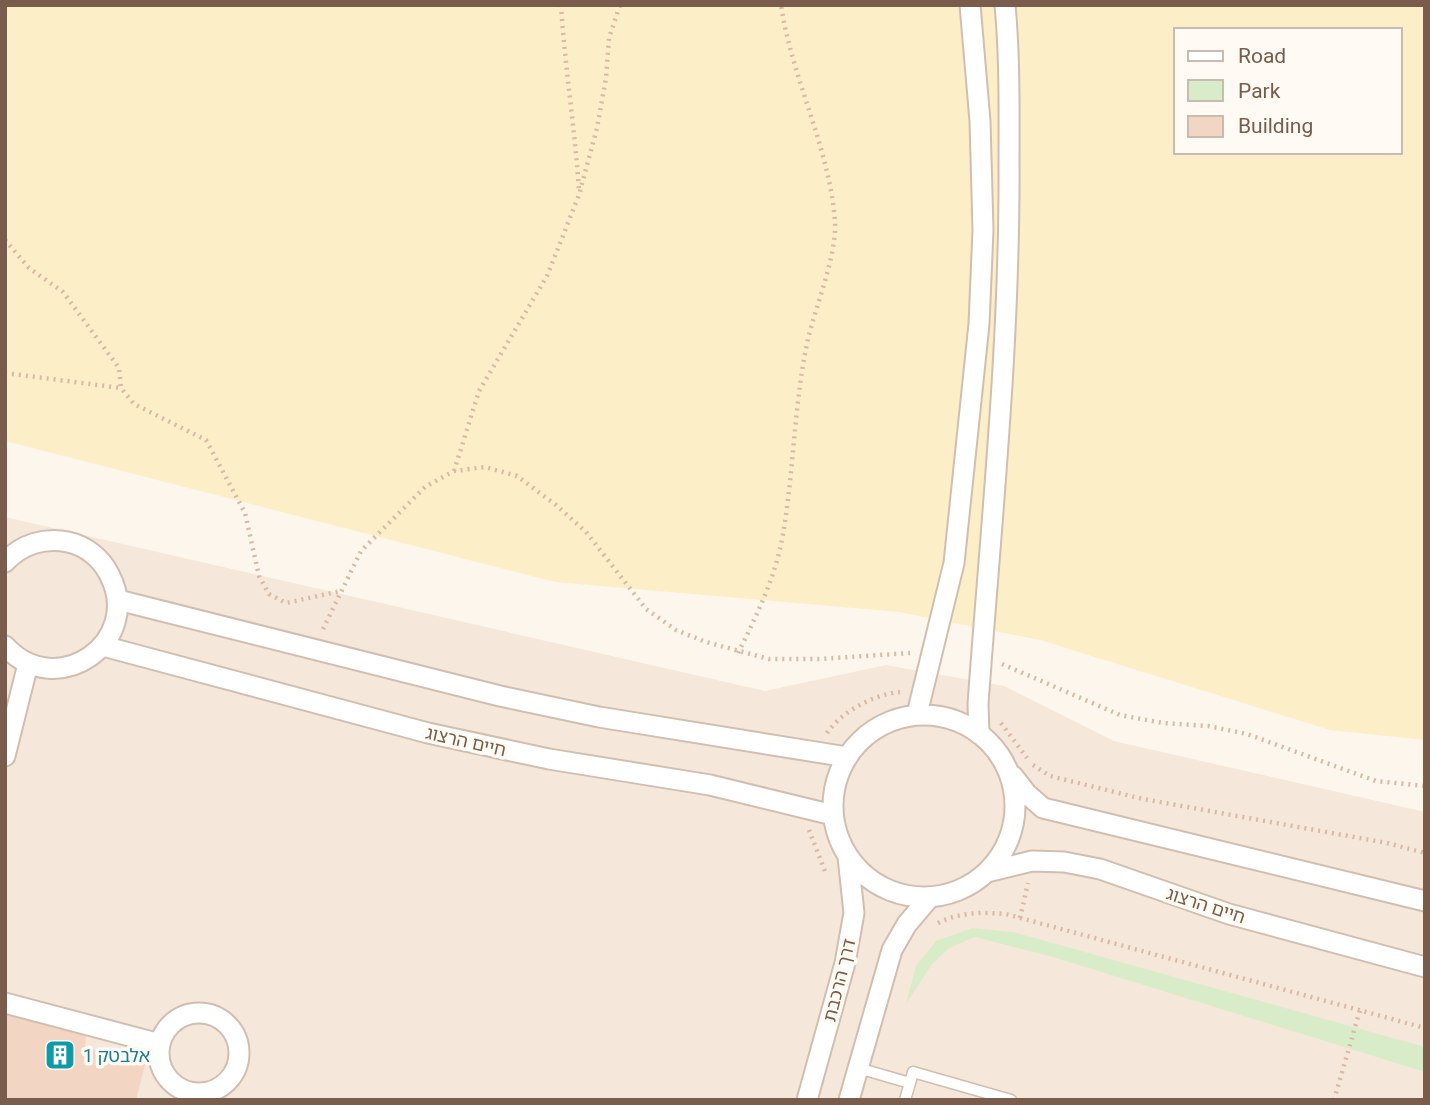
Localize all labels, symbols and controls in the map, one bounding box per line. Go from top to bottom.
legend [1174,28,1402,154]
text: Road [1238,44,1286,68]
text: Park [1238,79,1281,103]
text: Building [1238,114,1313,138]
street label: חיים הרצוג [424,722,508,760]
street label: חיים הרצוג [1164,882,1248,928]
street label: דרך הרכבת [819,936,860,1024]
building icon: אלבטק 1 [43,1038,77,1072]
place label: אלבטק 1 [83,1045,150,1066]

